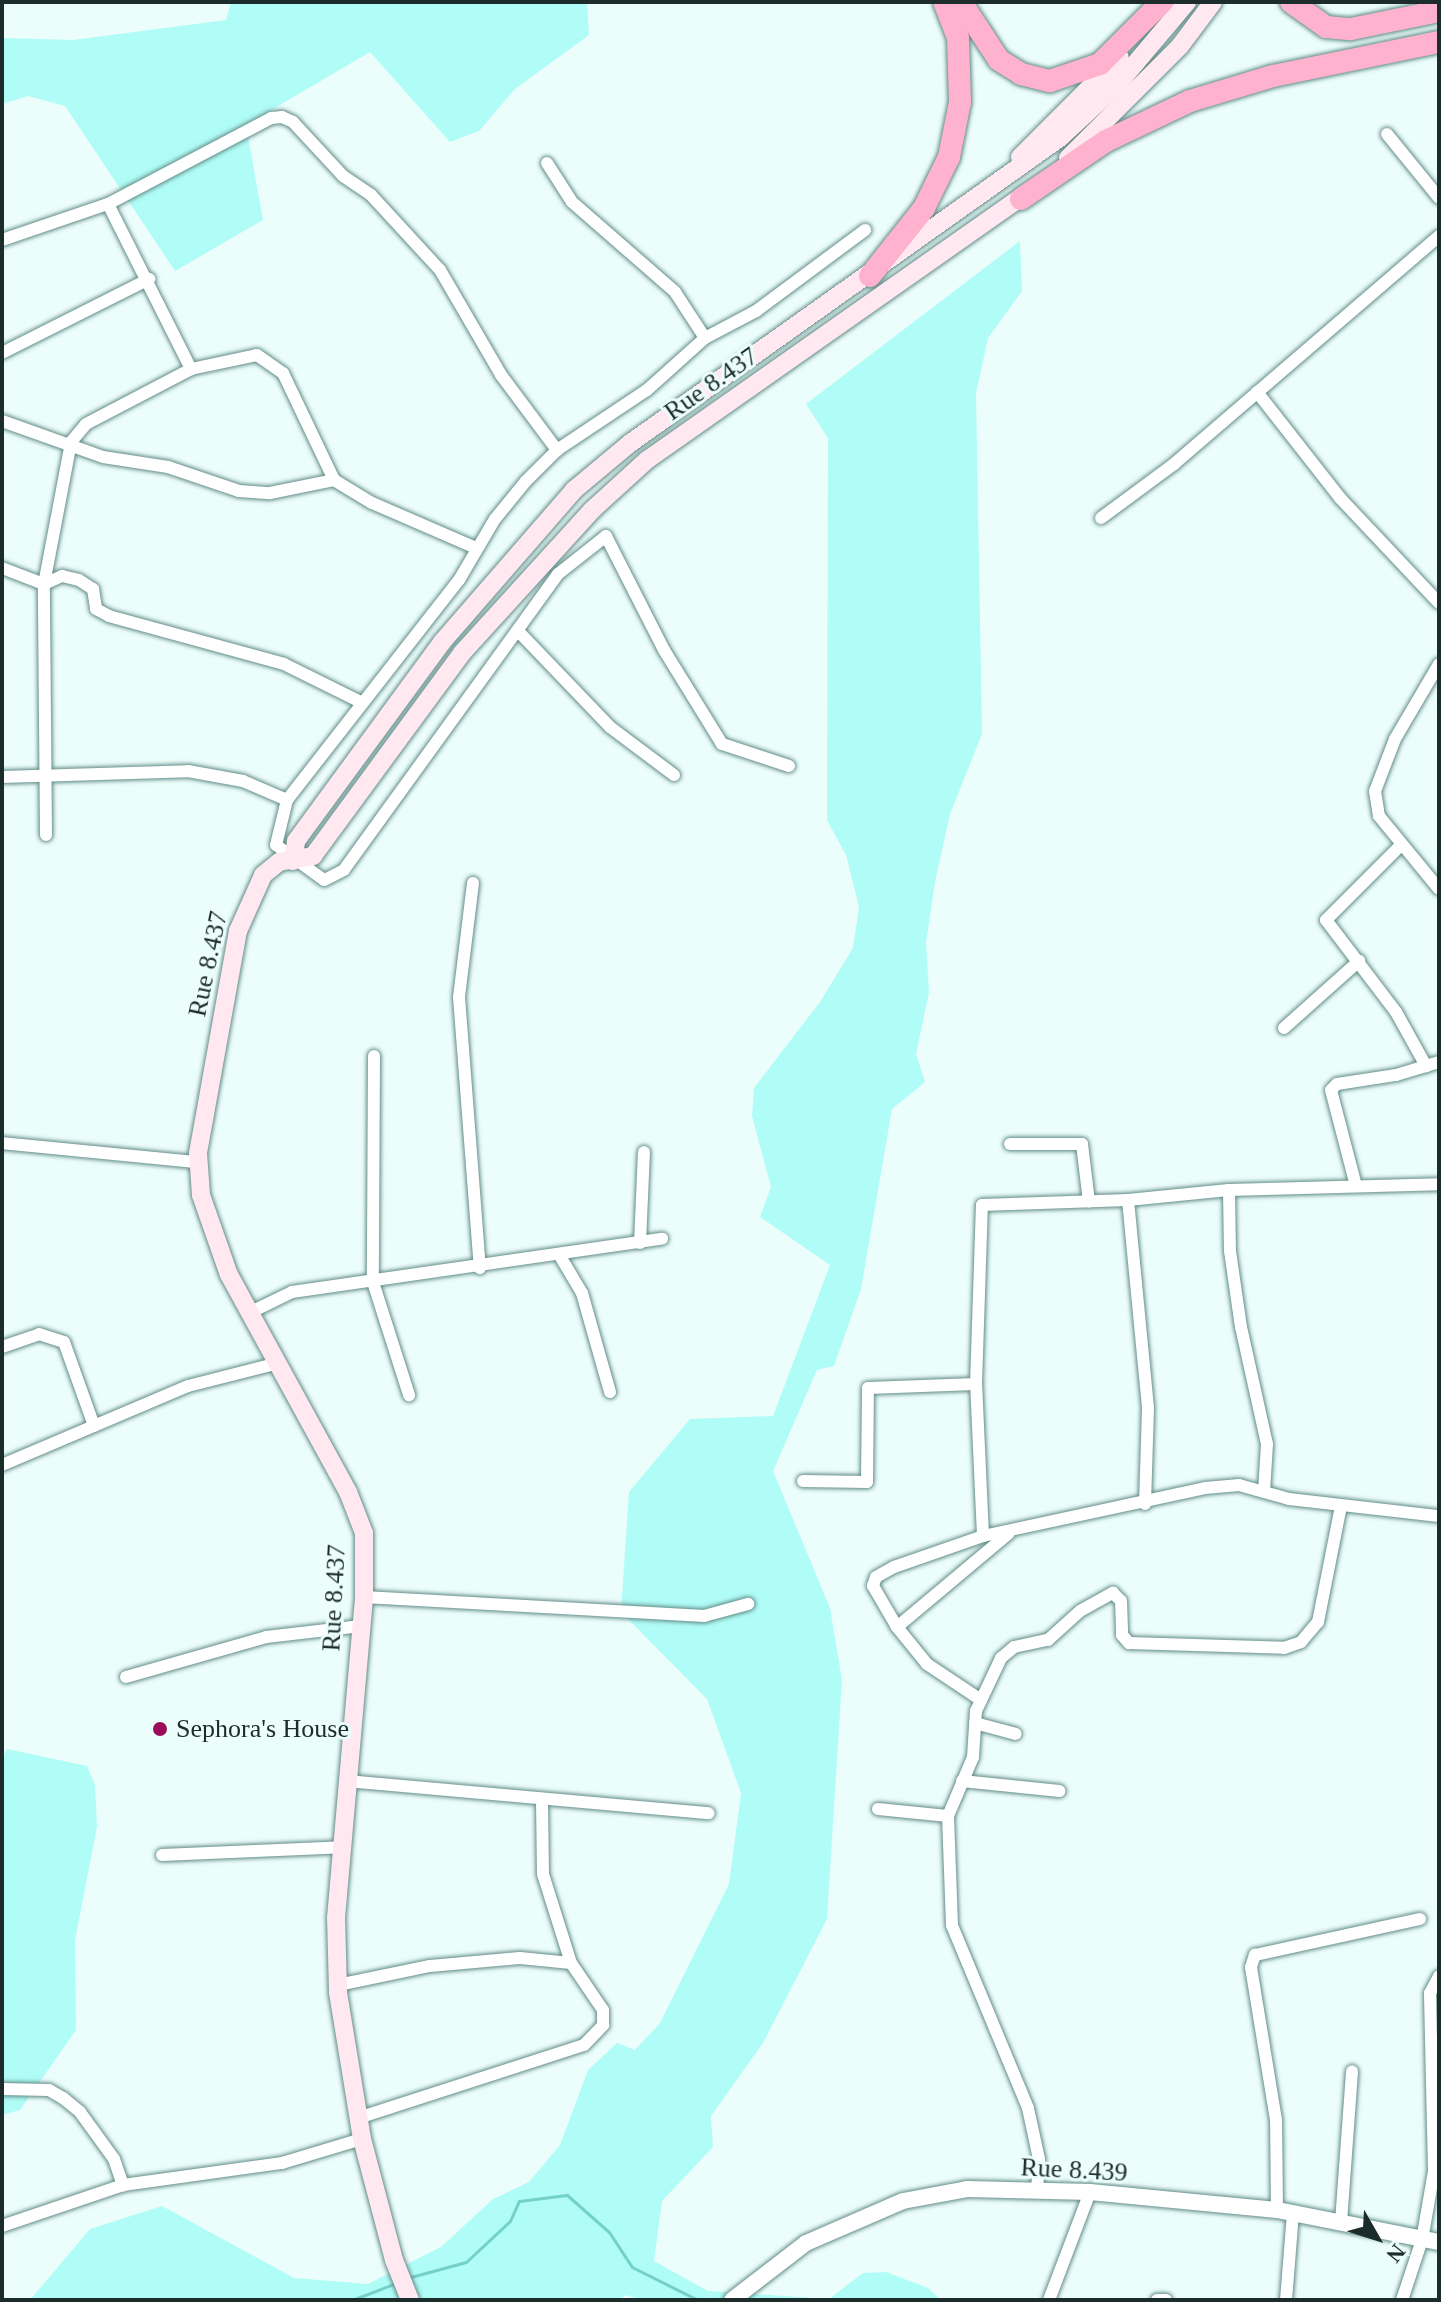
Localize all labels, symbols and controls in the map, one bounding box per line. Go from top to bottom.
street label: Rue 8.437 [658,341,764,427]
street label: Rue 8.437 [182,908,234,1020]
street label: Rue 8.437 [316,1544,352,1652]
place label: Sephora's House [176,1713,349,1745]
marker: Sephora's House [151,1720,169,1738]
street label: Rue 8.439 [1020,2152,1128,2188]
north arrow [1337,2198,1417,2278]
text: N [1381,2239,1411,2267]

